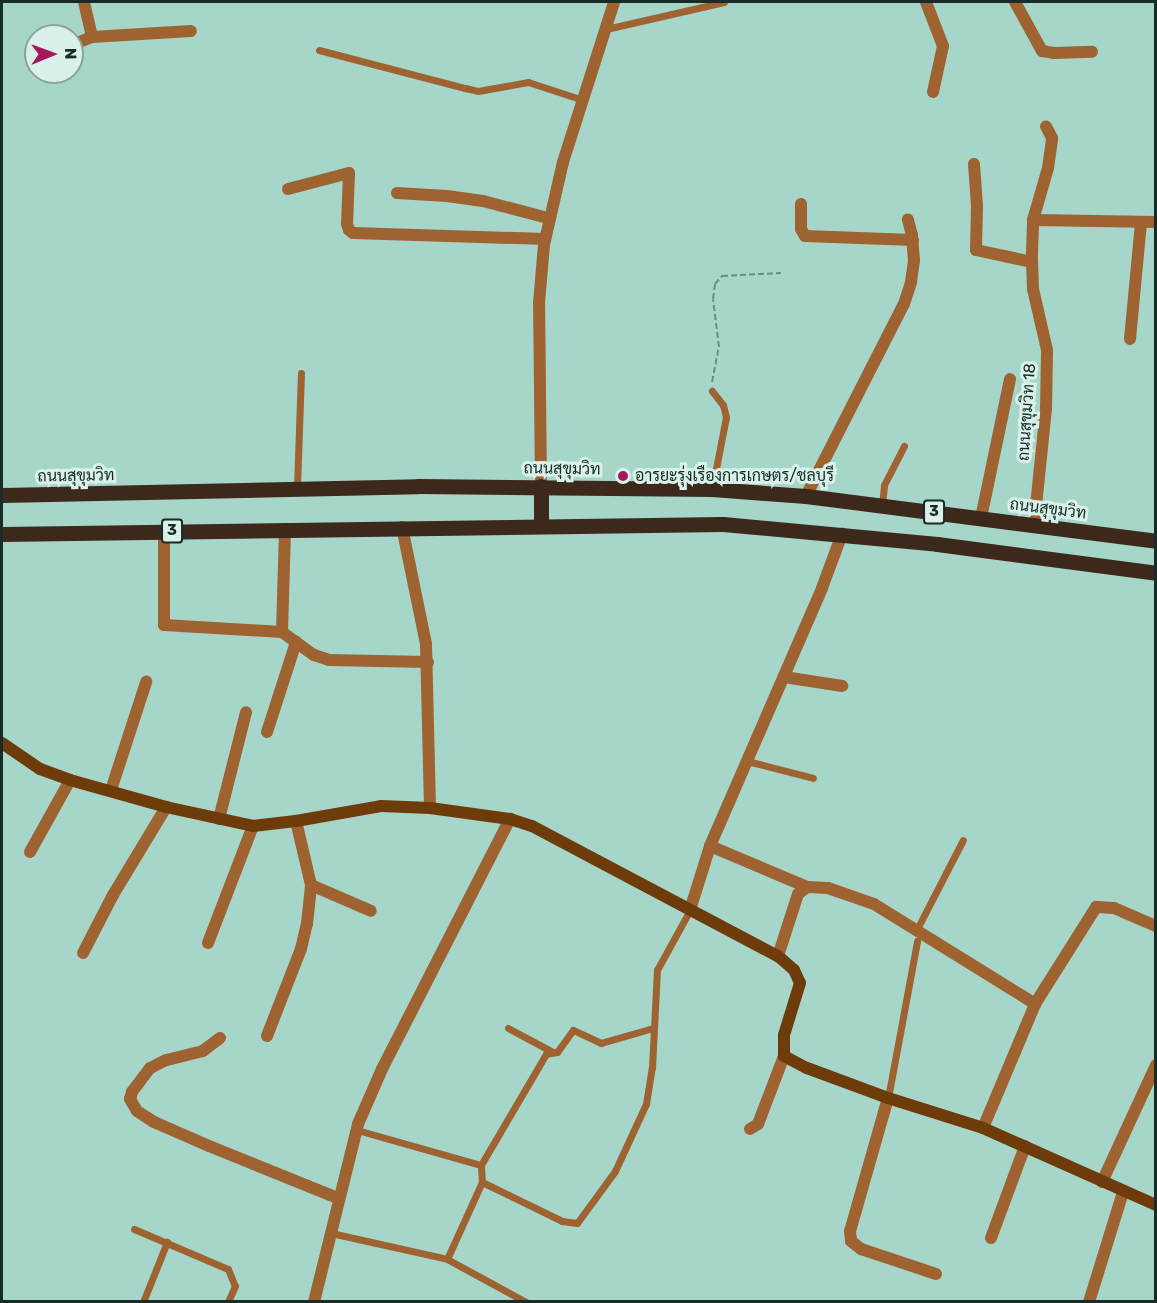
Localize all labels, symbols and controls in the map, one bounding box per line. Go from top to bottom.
north arrow [24,24,84,84]
text: N [61,48,80,60]
street label: ถนนสุขุมวิท 18 [1014,362,1040,462]
street label: ถนนสุขุมวิท [523,459,601,479]
street label: ถนนสุขุมวิท [37,466,115,486]
place label: อารยะรุ่งเรืองการเกษตร/ชลบุรี [635,466,834,486]
marker: อารยะรุ่งเรืองการเกษตร/ชลบุรี [616,469,630,483]
street label: ถนนสุขุมวิท [1009,495,1087,523]
road number: 3 [922,500,946,524]
road number: 3 [160,519,184,543]

